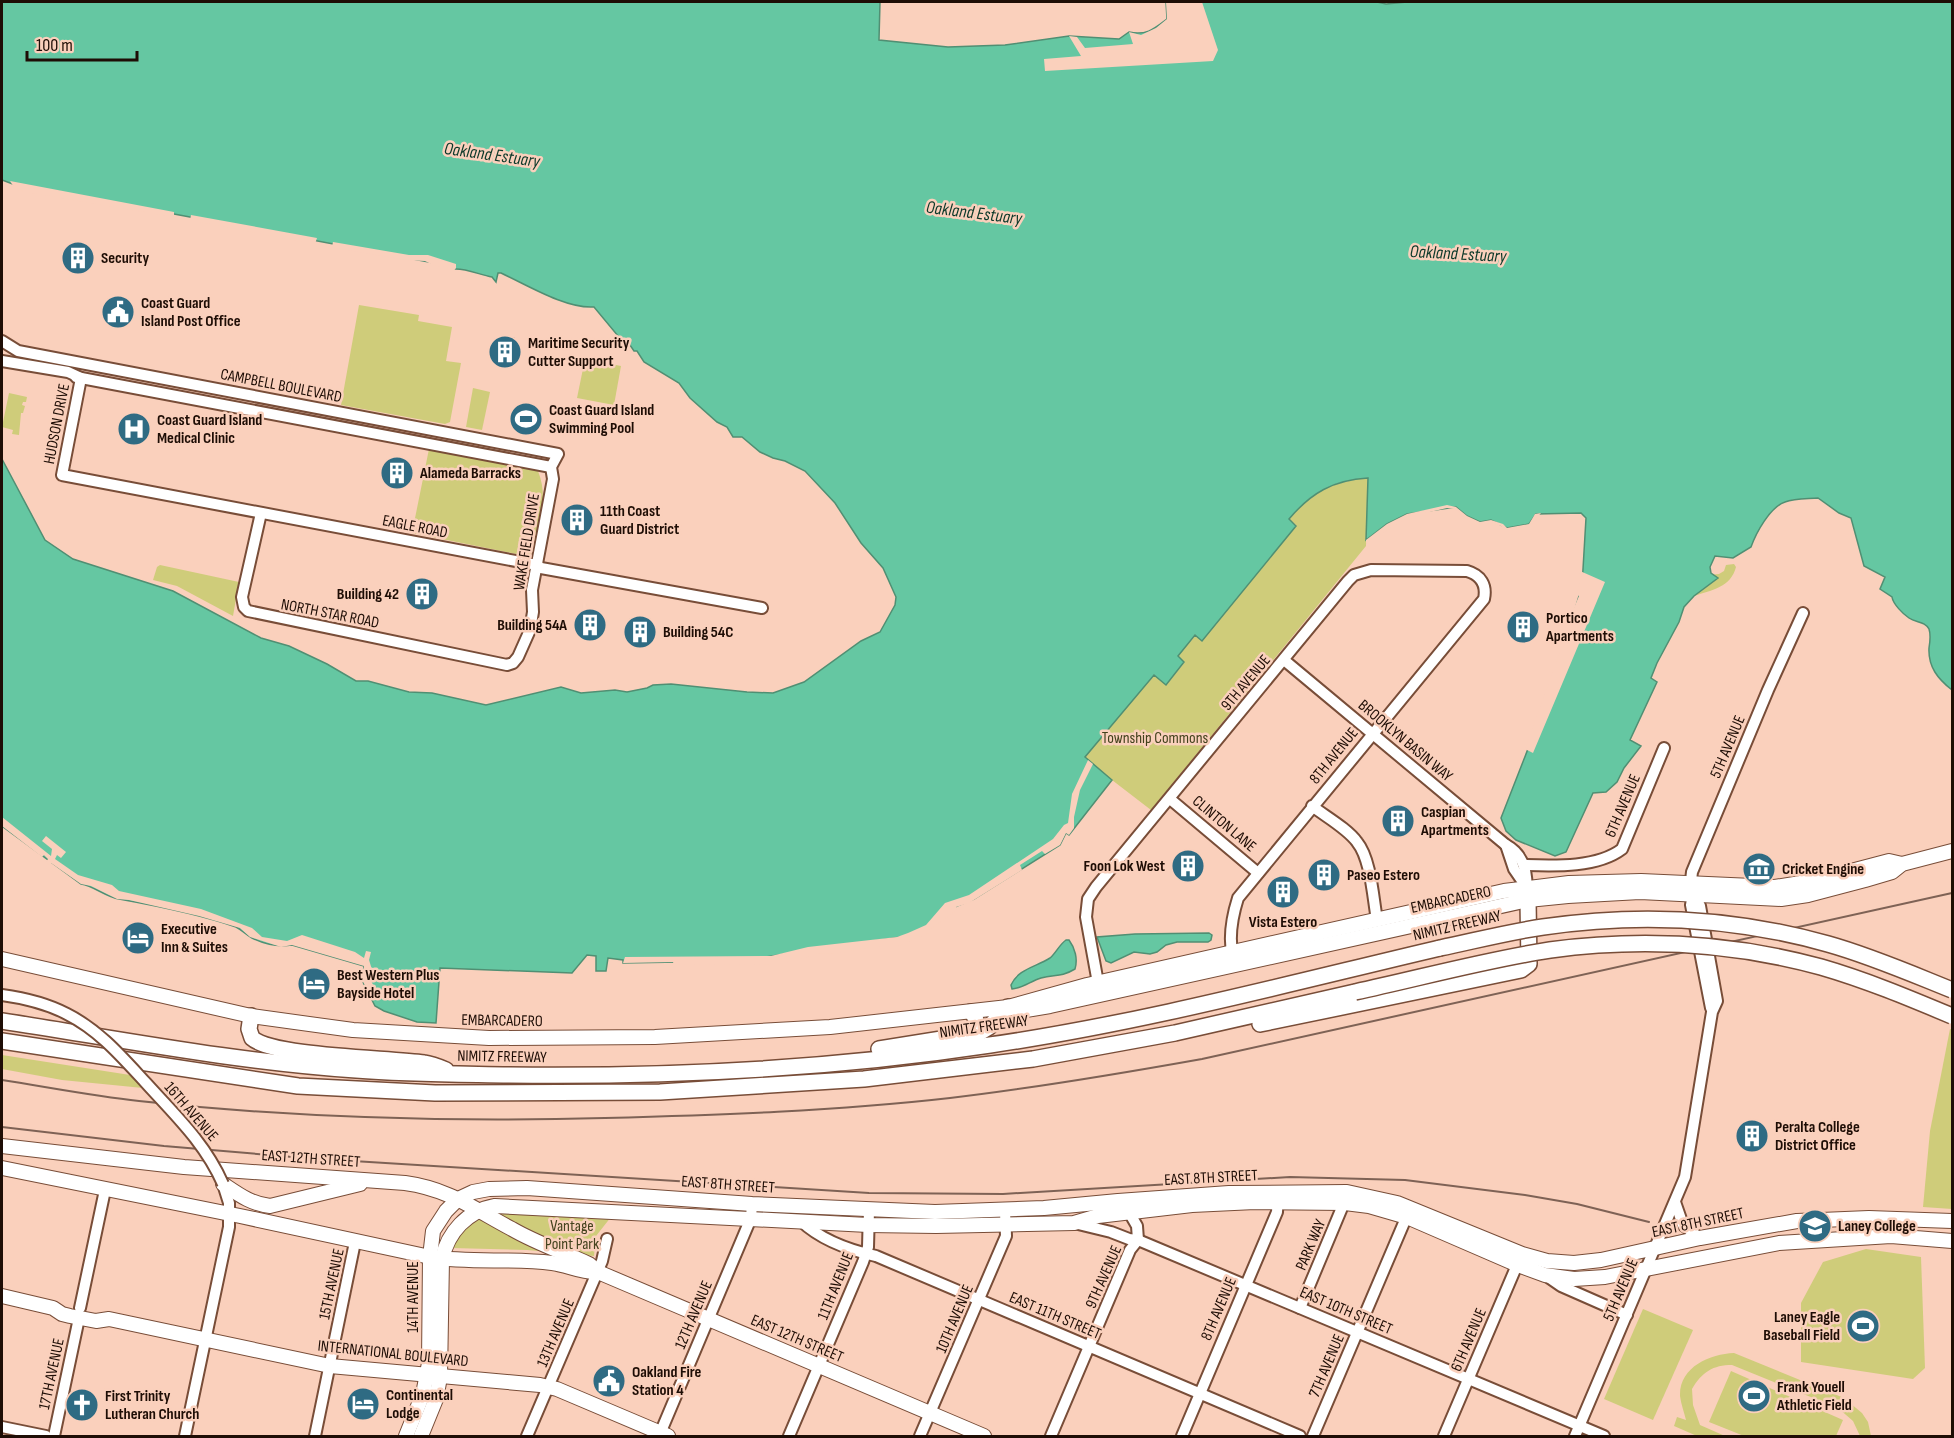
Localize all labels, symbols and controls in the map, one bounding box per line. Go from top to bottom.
scale bar [27,24,136,62]
text: 100 m [36,35,73,56]
water label: Oakland Estuary [443,138,542,172]
water label: Oakland Estuary [925,197,1024,229]
building icon: Security [60,240,96,276]
water label: Oakland Estuary [1409,241,1508,267]
place label: Security [101,249,149,268]
public building icon: Coast Guard Island Post Office [100,294,136,330]
place label: Coast Guard Island Post Office [141,294,241,331]
building icon: Maritime Security Cutter Support [487,334,523,370]
place label: Maritime Security Cutter Support [528,334,630,371]
street label: CAMPBELL BOULEVARD [219,365,343,407]
street label: HUDSON DRIVE [40,382,74,466]
sports icon: Coast Guard Island Swimming Pool [508,401,544,437]
place label: Coast Guard Island Swimming Pool [549,401,654,438]
hospital icon: Coast Guard Island Medical Clinic [116,411,152,447]
place label: Coast Guard Island Medical Clinic [157,411,262,448]
building icon: Alameda Barracks [379,455,415,491]
place label: Alameda Barracks [419,464,521,483]
street label: WAKE FIELD DRIVE [510,492,544,592]
building icon: 11th Coast Guard District [559,502,595,538]
place label: 11th Coast Guard District [600,502,679,539]
street label: EAGLE ROAD [381,511,449,543]
building icon: Building 42 [404,576,440,612]
place label: Building 42 [337,585,399,604]
street label: NORTH STAR ROAD [279,595,381,633]
building icon: Building 54A [572,607,608,643]
building icon: Portico Apartments [1505,609,1541,645]
place label: Portico Apartments [1545,609,1614,646]
building icon: Building 54C [622,614,658,650]
place label: Building 54A [497,616,567,635]
place label: Building 54C [663,623,733,642]
street label: 9TH AVENUE [1217,651,1275,715]
street label: BROOKLYN BASIN WAY [1354,696,1456,786]
street label: 5TH AVENUE [1706,713,1750,781]
street label: 8TH AVENUE [1306,724,1362,788]
park label: Township Commons [1102,729,1209,748]
street label: 6TH AVENUE [1601,772,1645,840]
street label: CLINTON LANE [1188,792,1260,856]
building icon: Caspian Apartments [1380,803,1416,839]
place label: Caspian Apartments [1420,803,1489,840]
building icon: Foon Lok West [1170,848,1206,884]
museum icon: Cricket Engine [1741,851,1777,887]
place label: Foon Lok West [1084,857,1165,876]
building icon: Paseo Estero [1306,857,1342,893]
place label: Cricket Engine [1782,860,1864,879]
place label: Paseo Estero [1347,866,1420,885]
building icon: Vista Estero [1265,874,1301,910]
street label: EMBARCADERO [1409,882,1493,918]
street label: NIMITZ FREEWAY [1411,907,1503,945]
place label: Vista Estero [1249,913,1317,932]
hotel icon: Executive Inn & Suites [120,920,156,956]
place label: Executive Inn & Suites [161,920,228,957]
hotel icon: Best Western Plus Bayside Hotel [296,966,332,1002]
place label: Best Western Plus Bayside Hotel [337,966,439,1003]
street label: EMBARCADERO [461,1011,543,1031]
street label: NIMITZ FREEWAY [938,1011,1030,1043]
street label: NIMITZ FREEWAY [457,1047,547,1067]
street label: 16TH AVENUE [160,1078,222,1146]
building icon: Peralta College District Office [1734,1118,1770,1154]
place label: Peralta College District Office [1775,1118,1860,1155]
street label: EAST 12TH STREET [261,1146,361,1172]
street label: EAST 8TH STREET [1164,1166,1259,1190]
street label: EAST 8TH STREET [681,1172,776,1198]
street label: EAST 8TH STREET [1650,1204,1746,1242]
school or university icon: Laney College [1797,1208,1833,1244]
street label: PARK WAY [1292,1216,1330,1273]
park label: Vantage Point Park [545,1217,599,1254]
place label: Laney College [1838,1217,1916,1236]
street label: 9TH AVENUE [1082,1242,1126,1312]
street label: 15TH AVENUE [315,1247,349,1321]
street label: 11TH AVENUE [814,1249,858,1323]
street label: 5TH AVENUE [1599,1256,1643,1324]
street label: 14TH AVENUE [404,1261,423,1333]
street label: 8TH AVENUE [1197,1274,1241,1344]
street label: 12TH AVENUE [671,1278,717,1352]
street label: 10TH AVENUE [932,1282,978,1356]
street label: EAST 10TH STREET [1297,1283,1396,1339]
street label: EAST 11TH STREET [1006,1288,1104,1344]
street label: 13TH AVENUE [533,1296,579,1370]
street label: 6TH AVENUE [1447,1306,1491,1374]
place label: Laney Eagle Baseball Field [1763,1308,1840,1345]
sports icon: Laney Eagle Baseball Field [1845,1308,1881,1344]
street label: EAST 12TH STREET [748,1311,847,1367]
street label: 7TH AVENUE [1305,1332,1349,1400]
street label: 17TH AVENUE [35,1337,69,1411]
street label: INTERNATIONAL BOULEVARD [317,1337,470,1371]
public building icon: Oakland Fire Station 4 [591,1363,627,1399]
place label: Oakland Fire Station 4 [632,1363,702,1400]
sports icon: Frank Youell Athletic Field [1736,1378,1772,1414]
place label: Frank Youell Athletic Field [1776,1378,1852,1415]
hotel icon: Continental Lodge [345,1386,381,1422]
place label: Continental Lodge [386,1386,453,1423]
church icon: First Trinity Lutheran Church [64,1387,100,1423]
place label: First Trinity Lutheran Church [105,1387,199,1424]

